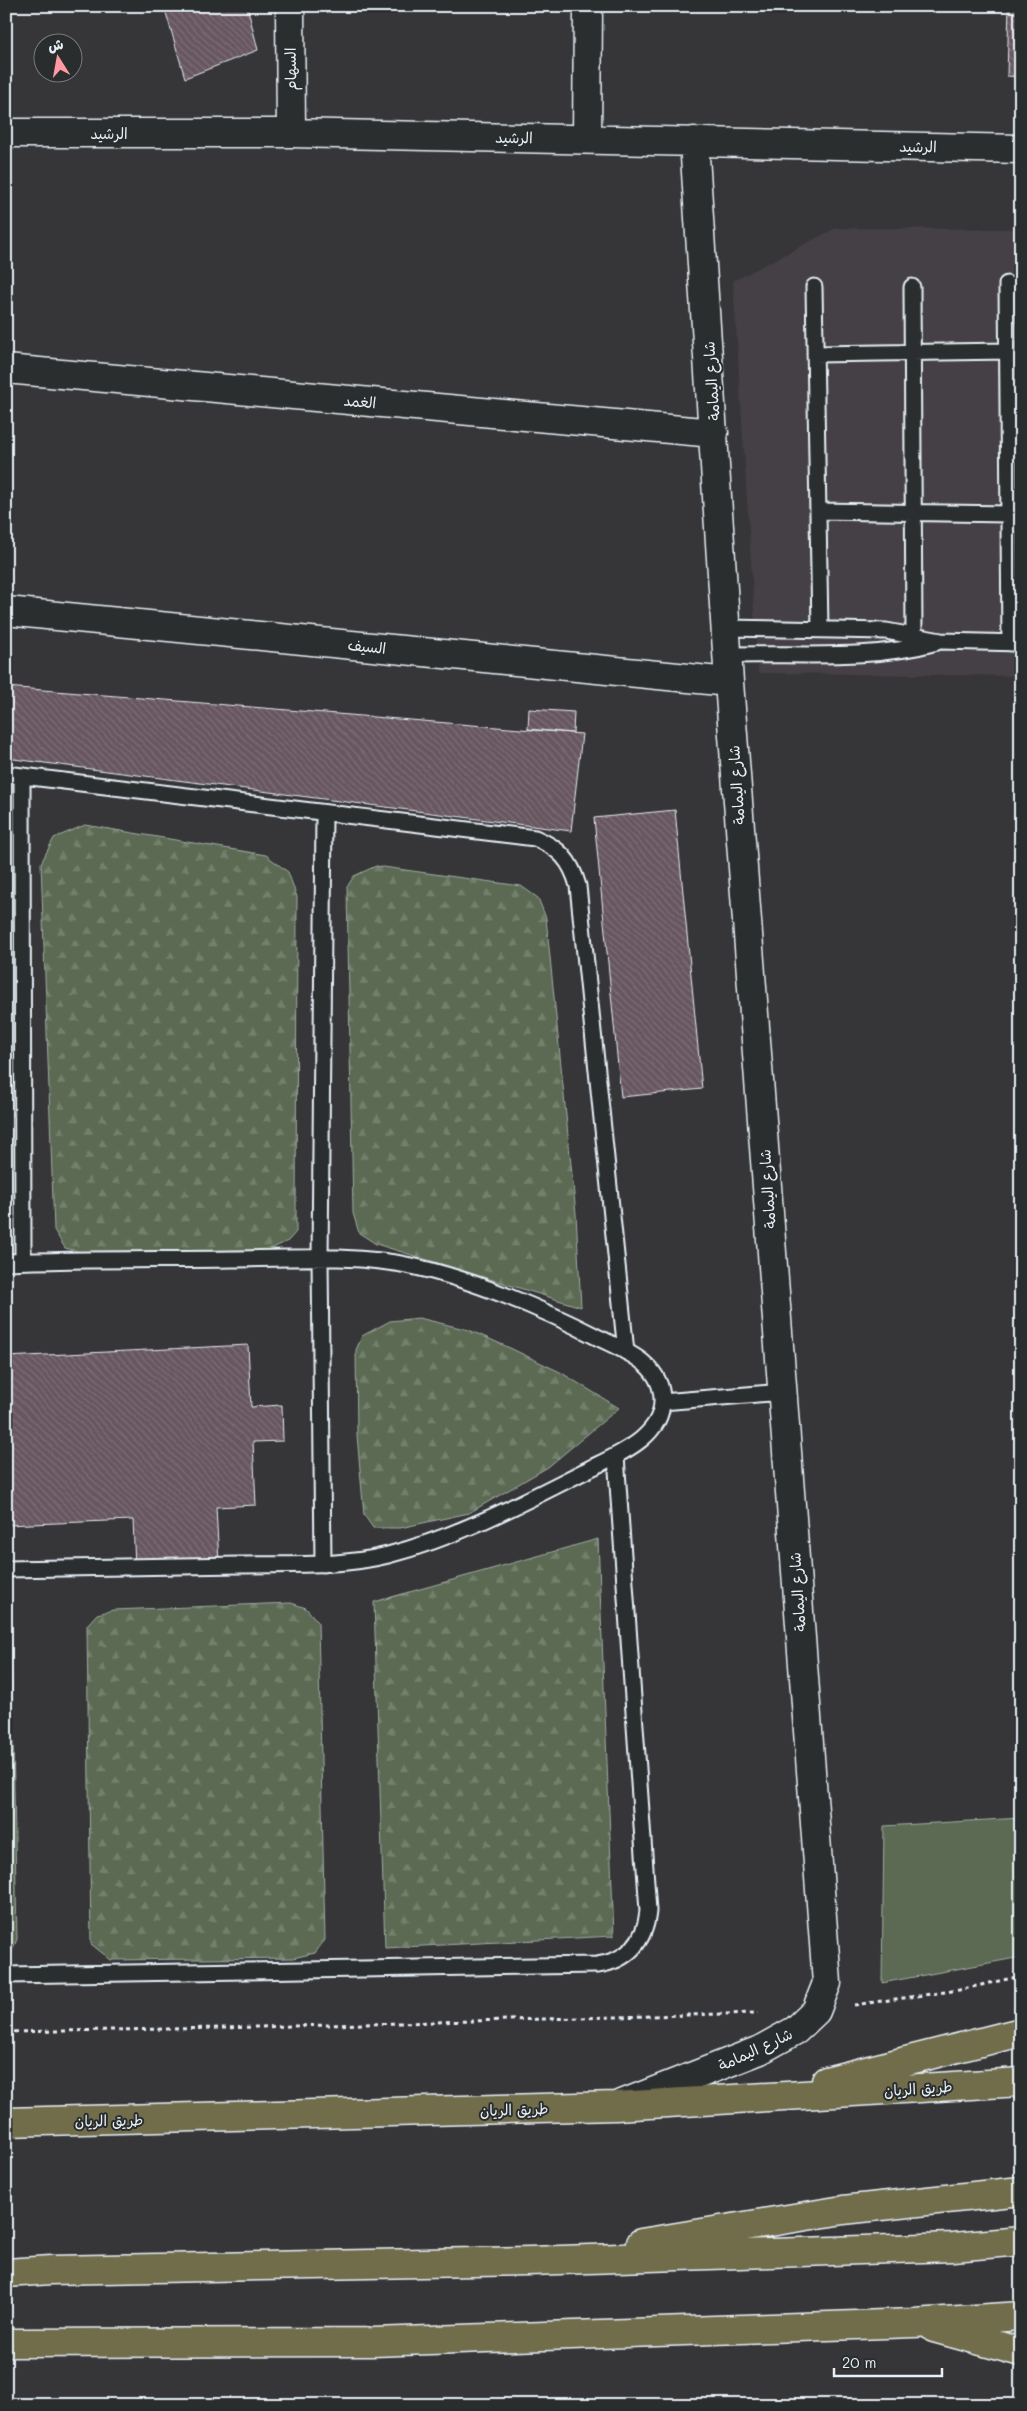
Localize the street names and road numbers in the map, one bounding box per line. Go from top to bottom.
street label: السهام [280,47,303,91]
street label: الرشيد [90,123,128,143]
street label: الرشيد [495,127,533,147]
street label: الرشيد [899,136,937,156]
street label: شارع اليمامة [698,340,725,421]
street label: الغمد [343,390,377,412]
street label: السيف [347,634,387,658]
street label: شارع اليمامة [723,744,750,825]
street label: شارع اليمامة [754,1148,781,1229]
street label: شارع اليمامة [784,1551,811,1632]
street label: شارع اليمامة [715,2023,796,2076]
street label: طريق الريان [883,2076,953,2100]
street label: طريق الريان [479,2098,549,2120]
street label: طريق الريان [75,2109,143,2131]

